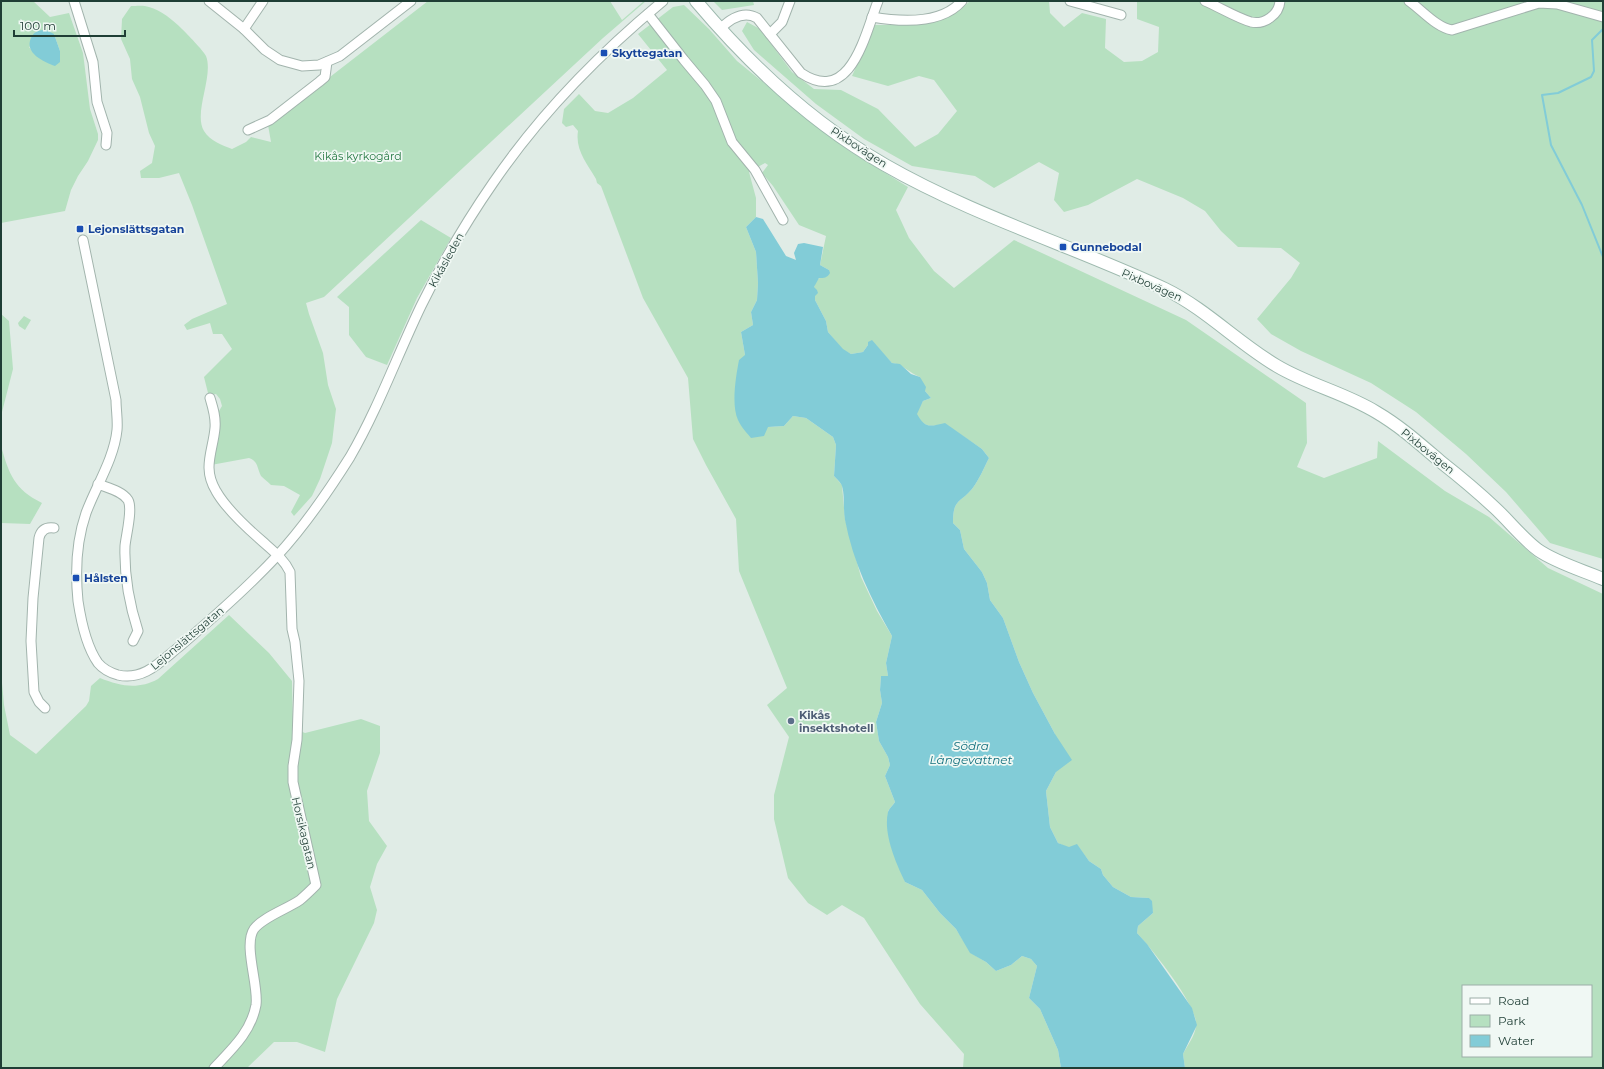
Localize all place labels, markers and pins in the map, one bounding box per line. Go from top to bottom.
place label: Skyttegatan [612,46,682,60]
marker: Skyttegatan [599,48,609,58]
place label: Lejonslättsgatan [88,222,184,236]
marker: Lejonslättsgatan [75,224,85,234]
place label: Gunnebodal [1071,240,1142,254]
marker: Gunnebodal [1058,242,1068,252]
place label: Hålsten [84,571,128,585]
marker: Hålsten [71,573,81,583]
place label: Kikås insektshotell [799,708,874,735]
marker: Kikås insektshotell [786,716,796,726]

